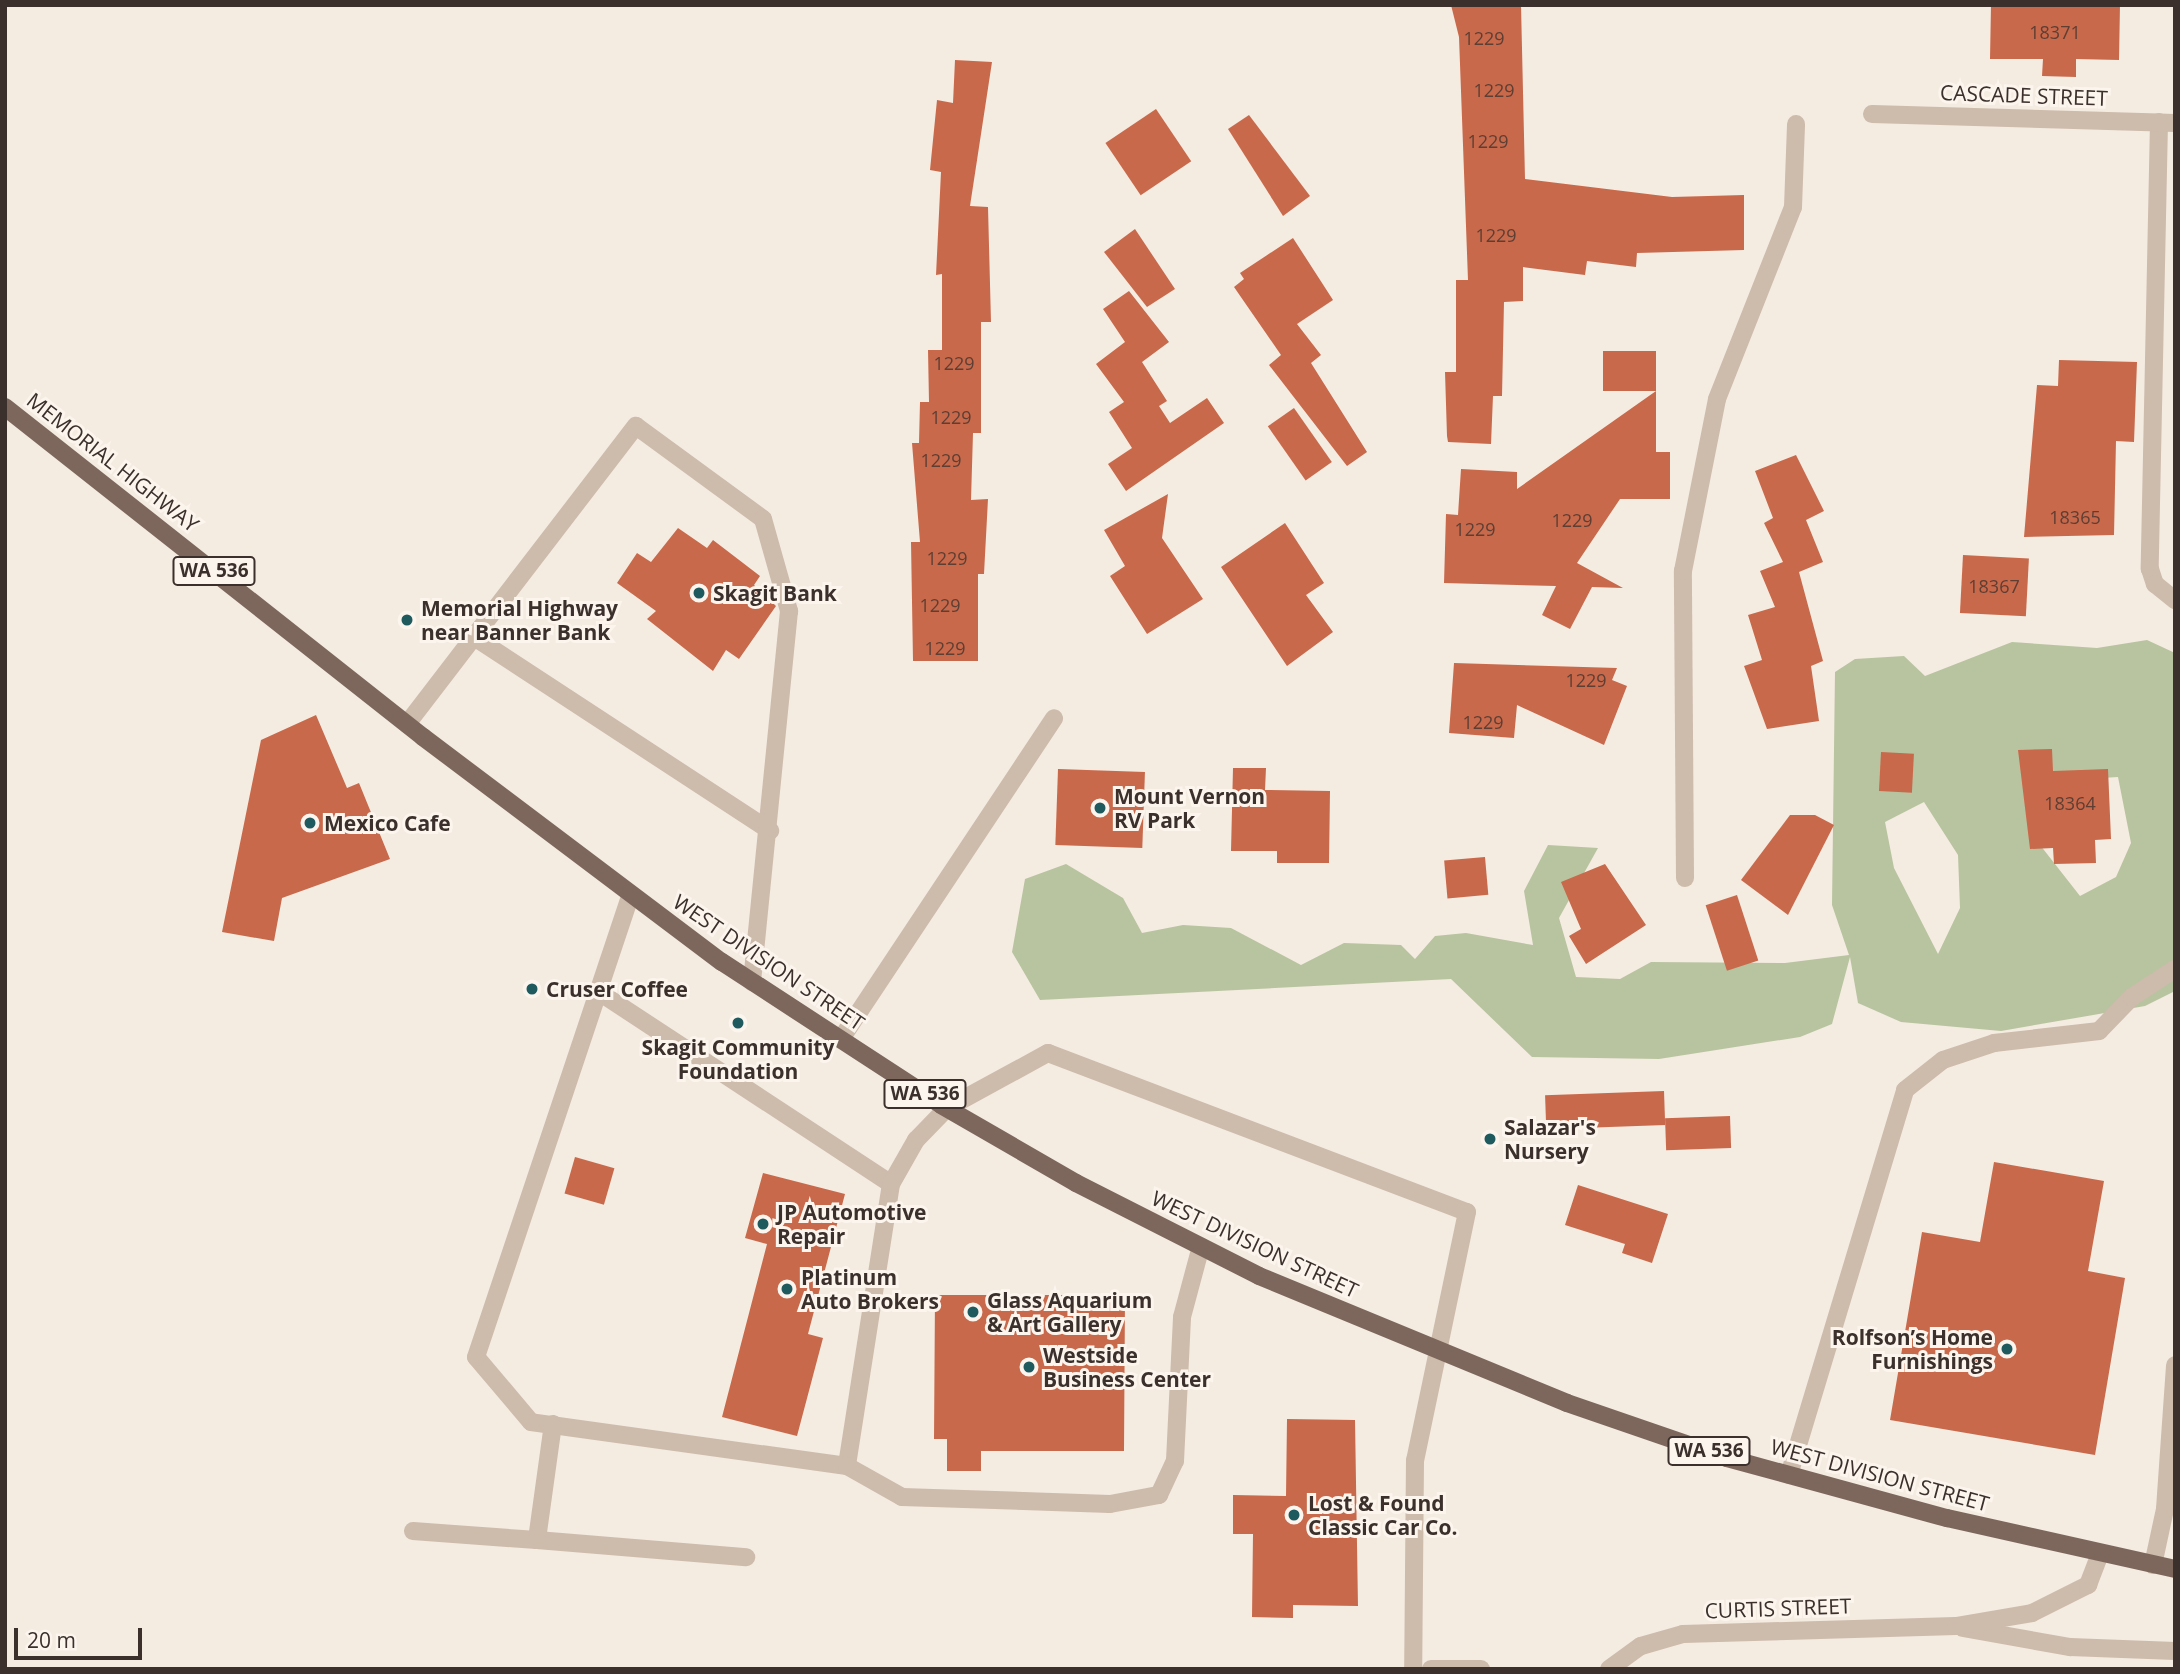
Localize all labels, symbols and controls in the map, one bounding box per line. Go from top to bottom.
house number: 18371 [2029,21,2081,43]
house number: 1229 [1463,27,1505,49]
house number: 1229 [1473,79,1515,101]
street label: CASCADE STREET [1940,79,2108,111]
house number: 1229 [1467,130,1509,152]
house number: 1229 [1475,224,1517,246]
house number: 1229 [933,352,975,374]
street label: MEMORIAL HIGHWAY [22,387,204,537]
house number: 1229 [930,406,972,428]
house number: 1229 [920,449,962,471]
house number: 18365 [2049,506,2101,528]
house number: 1229 [1551,509,1593,531]
house number: 1229 [1454,518,1496,540]
house number: 1229 [926,547,968,569]
road number: WA 536 [172,556,256,586]
house number: 18367 [1968,575,2020,597]
place label: Skagit Bank [713,580,837,606]
marker: Skagit Bank [691,585,707,601]
house number: 1229 [919,594,961,616]
place label: Memorial Highway near Banner Bank [421,595,618,645]
marker: Memorial Highway near Banner Bank [399,612,415,628]
house number: 1229 [924,637,966,659]
house number: 1229 [1565,669,1607,691]
house number: 1229 [1462,711,1504,733]
place label: Mount Vernon RV Park [1114,783,1265,833]
house number: 18364 [2044,792,2096,814]
marker: Mount Vernon RV Park [1092,800,1108,816]
place label: Mexico Cafe [324,810,451,836]
marker: Mexico Cafe [302,815,318,831]
street label: WEST DIVISION STREET [669,889,869,1035]
place label: Cruser Coffee [546,976,688,1002]
marker: Cruser Coffee [524,981,540,997]
marker: Skagit Community Foundation [730,1015,746,1031]
place label: Skagit Community Foundation [642,1034,834,1084]
road number: WA 536 [883,1078,967,1110]
place label: Salazar's Nursery [1504,1114,1596,1164]
marker: Salazar's Nursery [1482,1131,1498,1147]
street label: WEST DIVISION STREET [1148,1185,1362,1303]
place label: JP Automotive Repair [777,1199,927,1249]
marker: JP Automotive Repair [755,1216,771,1232]
place label: Platinum Auto Brokers [801,1264,939,1314]
marker: Platinum Auto Brokers [779,1281,795,1297]
place label: Glass Aquarium & Art Gallery [987,1287,1152,1337]
marker: Glass Aquarium & Art Gallery [965,1304,981,1320]
place label: Rolfson’s Home Furnishings [1832,1324,1993,1374]
marker: Rolfson’s Home Furnishings [1999,1341,2015,1357]
place label: Westside Business Center [1043,1342,1211,1392]
marker: Westside Business Center [1021,1359,1037,1375]
street label: WEST DIVISION STREET [1768,1434,1992,1516]
road number: WA 536 [1667,1436,1751,1466]
place label: Lost & Found Classic Car Co. [1308,1490,1457,1540]
marker: Lost & Found Classic Car Co. [1286,1507,1302,1523]
street label: CURTIS STREET [1704,1593,1852,1623]
scale bar [18,1614,145,1658]
text: 20 m [27,1626,76,1654]

